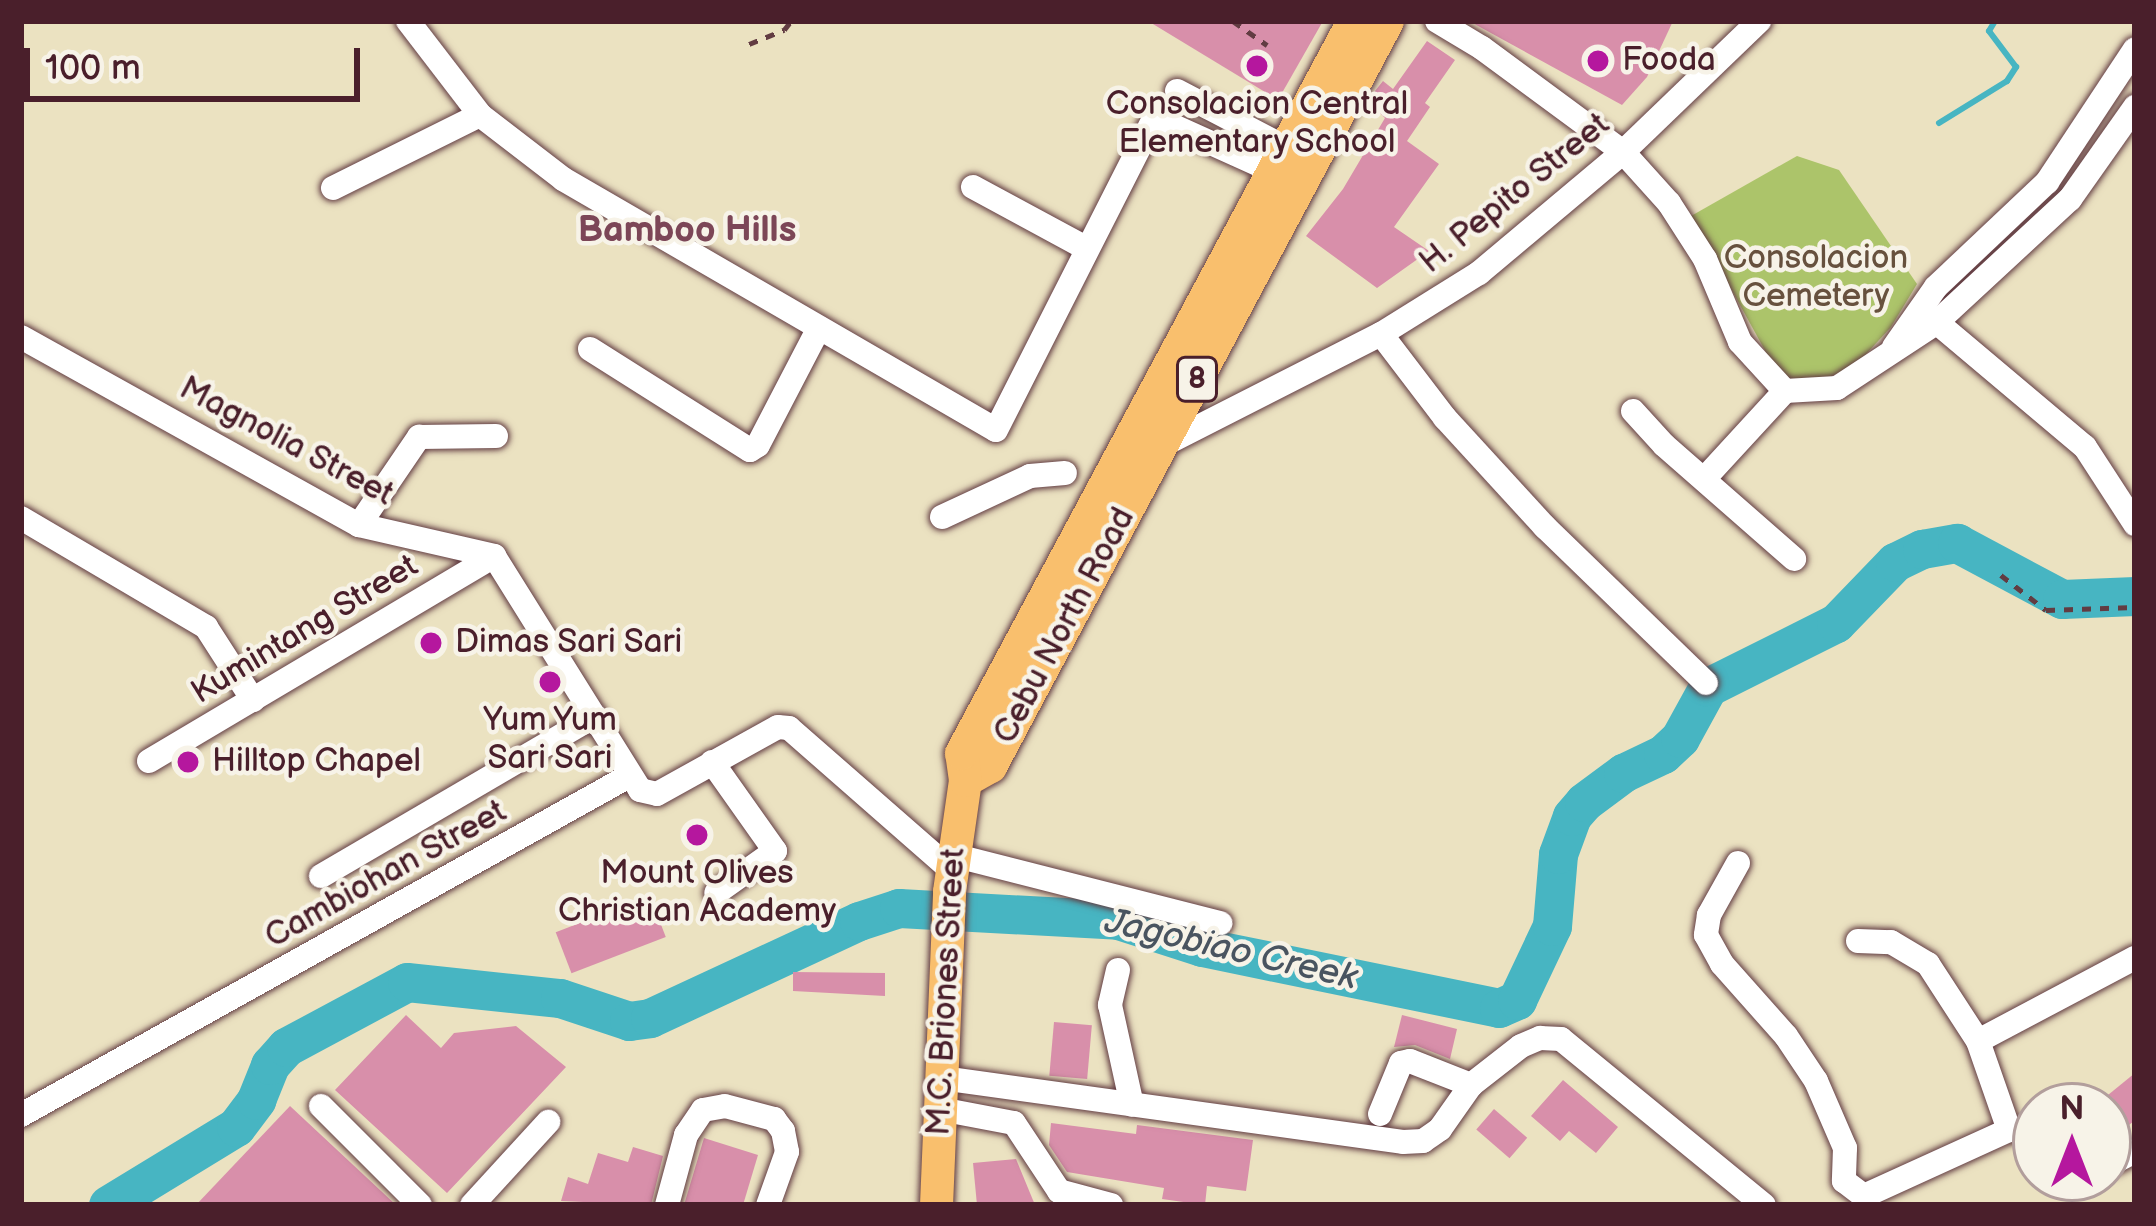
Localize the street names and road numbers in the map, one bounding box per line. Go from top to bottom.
street label: H. Pepito Street [1412,105,1618,283]
road number: 8 [1173,355,1221,403]
street label: Magnolia Street [172,369,400,515]
street label: Cebu North Road [986,501,1144,751]
street label: Kumintang Street [184,547,426,713]
street label: Cambiohan Street [258,792,514,958]
street label: M.C. Briones Street [920,847,974,1137]

